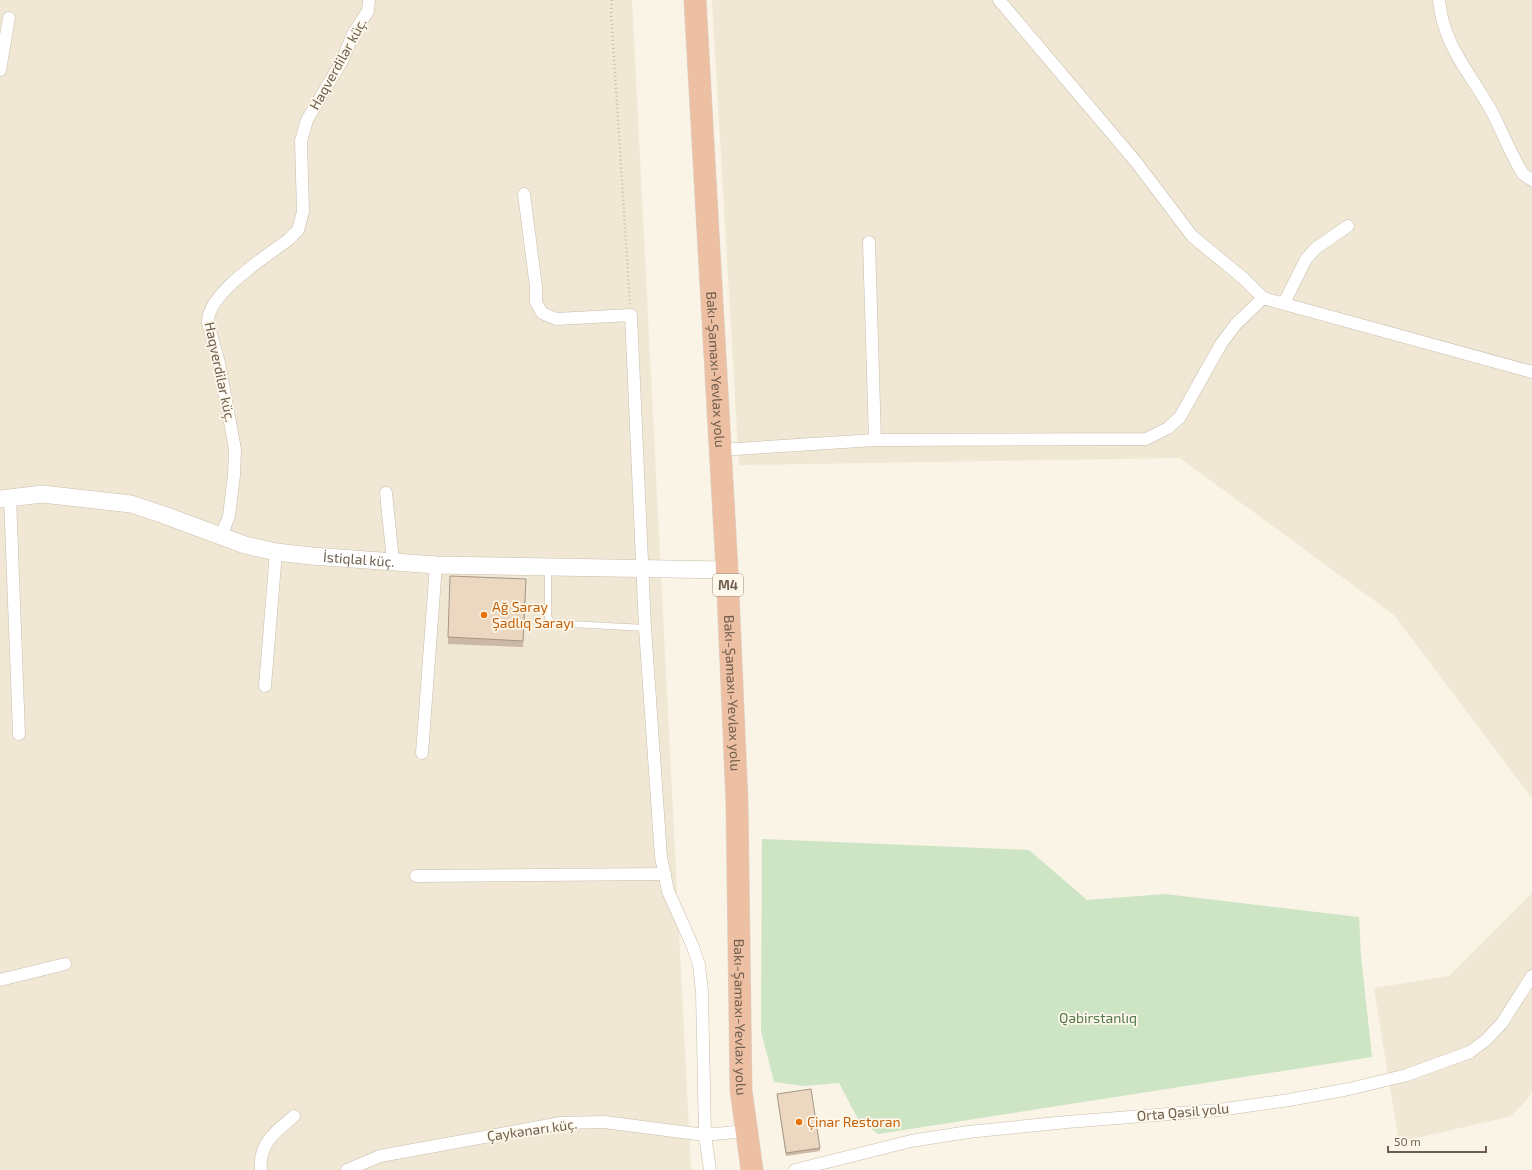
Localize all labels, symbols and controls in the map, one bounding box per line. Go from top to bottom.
street label: Haqverdilər küç. [305,15,371,113]
street label: Bakı-Şamaxı-Yevlax yolu [703,291,729,448]
street label: Haqverdilər küç. [201,320,239,424]
street label: İstiqlal küç. [323,548,395,571]
road number: M4 [713,574,743,596]
place label: Ağ Saray Şadlıq Sarayı [492,598,574,632]
marker: Ağ Saray Şadlıq Sarayı [479,610,489,620]
street label: Bakı-Şamaxı-Yevlax yolu [721,614,745,772]
street label: Bakı-Şamaxı-Yevlax yolu [730,938,751,1096]
park label: Qəbirstanlıq [1059,1009,1137,1026]
street label: Orta Qəsil yolu [1136,1099,1230,1124]
place label: Çinar Restoran [807,1113,901,1131]
street label: Çaykənarı küç. [486,1115,578,1145]
marker: Çinar Restoran [794,1117,804,1127]
scale bar [1388,1128,1486,1154]
text: 50 m [1394,1134,1421,1148]

